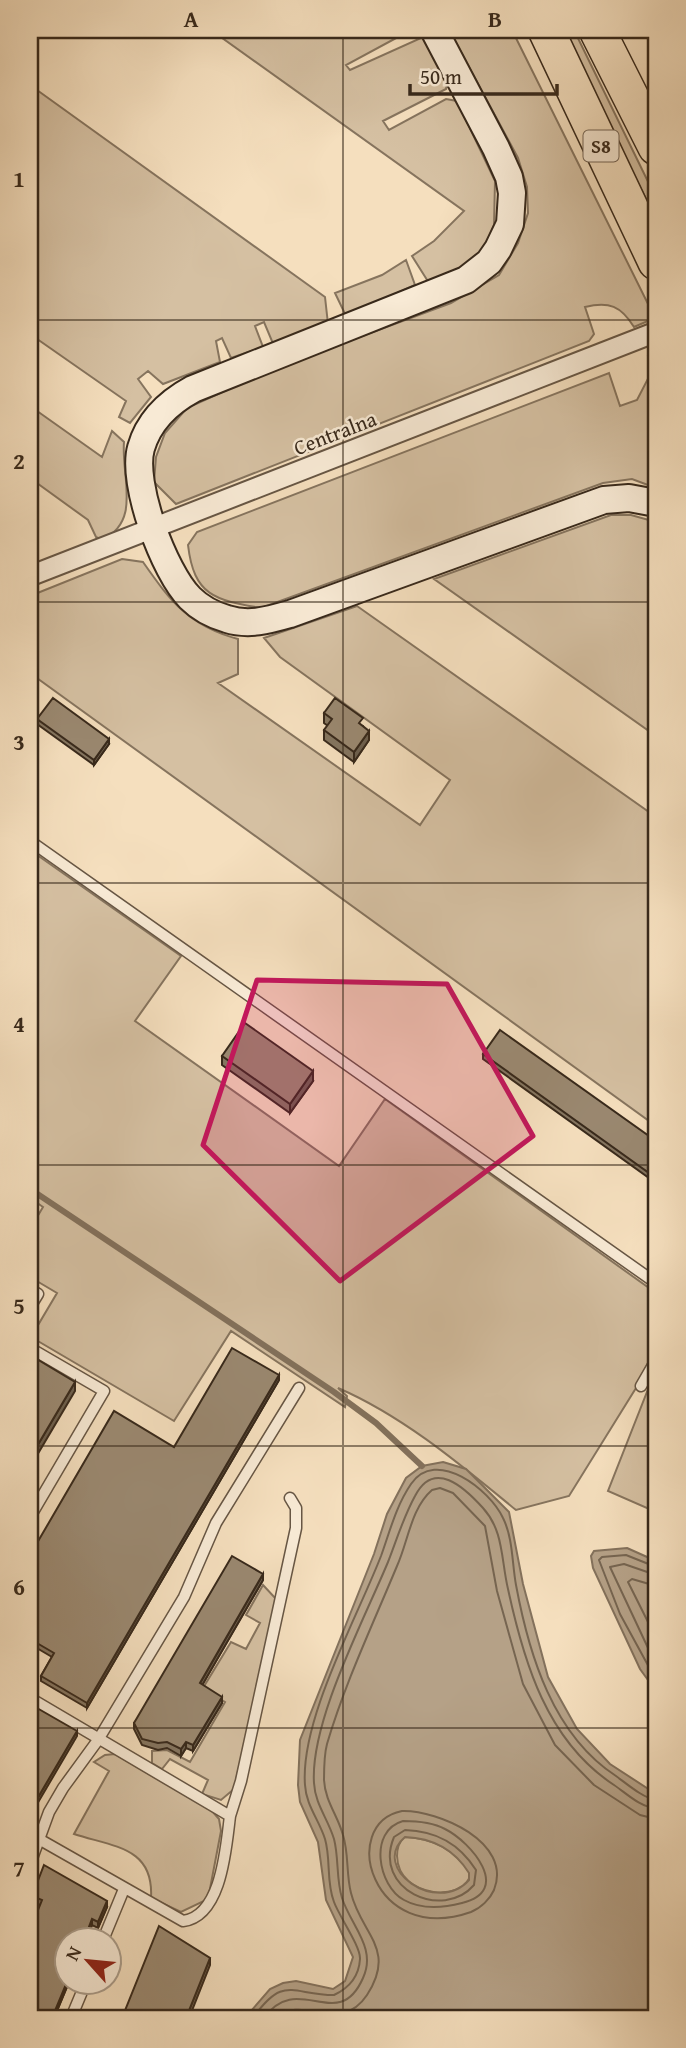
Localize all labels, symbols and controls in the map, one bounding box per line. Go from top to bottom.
text: A [184,2,199,35]
text: B [488,2,502,35]
scale bar [410,52,556,96]
text: 50 m [420,61,462,92]
road number: S8 [584,130,618,162]
text: 1 [13,162,25,195]
street label: Centralna [289,403,381,463]
text: 2 [13,444,25,477]
text: 3 [13,725,25,758]
text: 4 [13,1007,25,1040]
text: 5 [13,1289,25,1322]
text: 6 [13,1570,25,1603]
text: 7 [13,1852,25,1885]
north arrow [52,1926,122,1996]
text: N [57,1941,88,1965]

